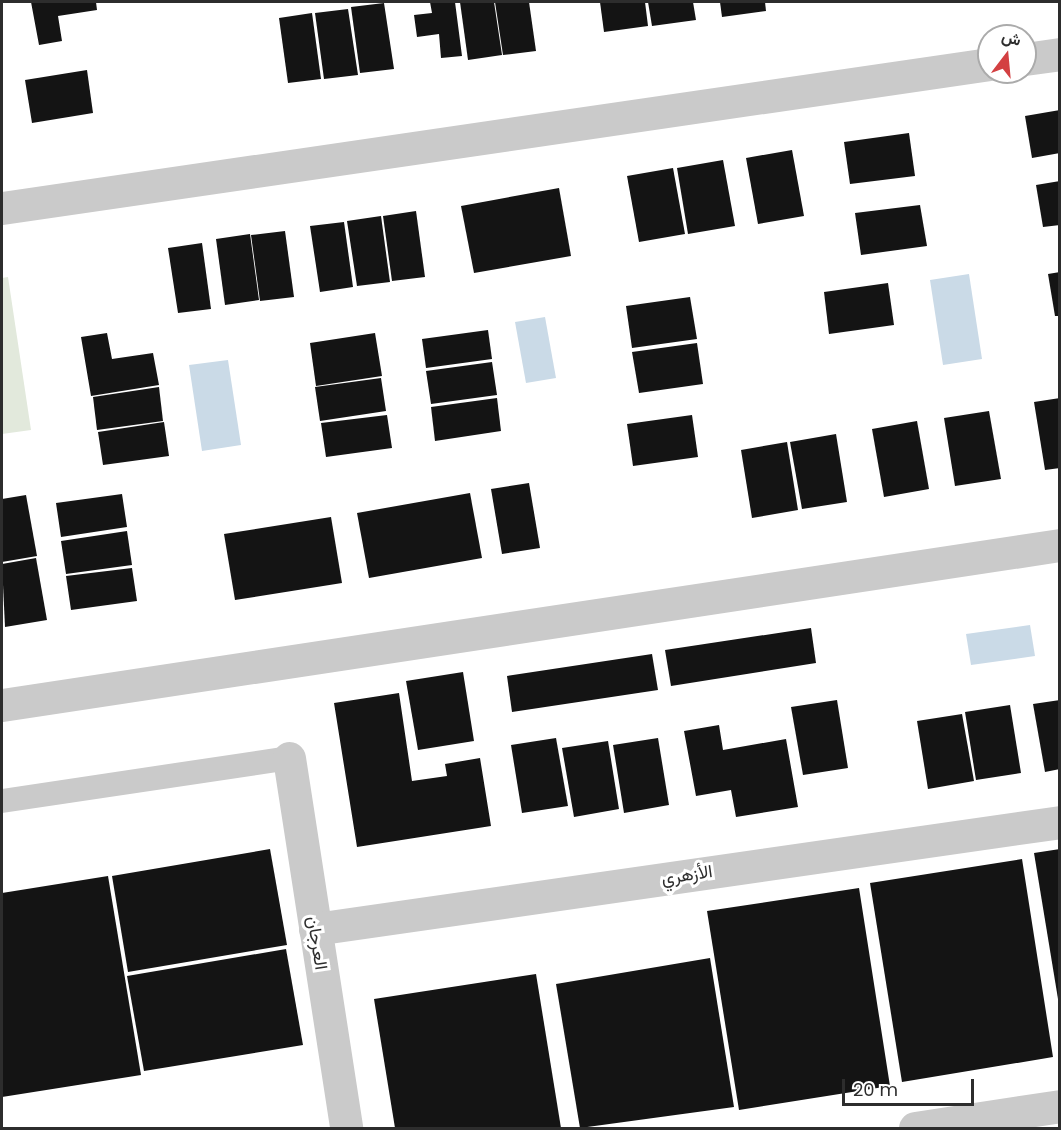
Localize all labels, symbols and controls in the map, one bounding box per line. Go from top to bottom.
north arrow [977,24,1037,84]
text: ش [999,24,1024,52]
street label: الأزهري [660,861,714,889]
street label: العرجان [302,915,332,971]
scale bar [845,1067,977,1105]
text: 20 m [853,1077,898,1102]

